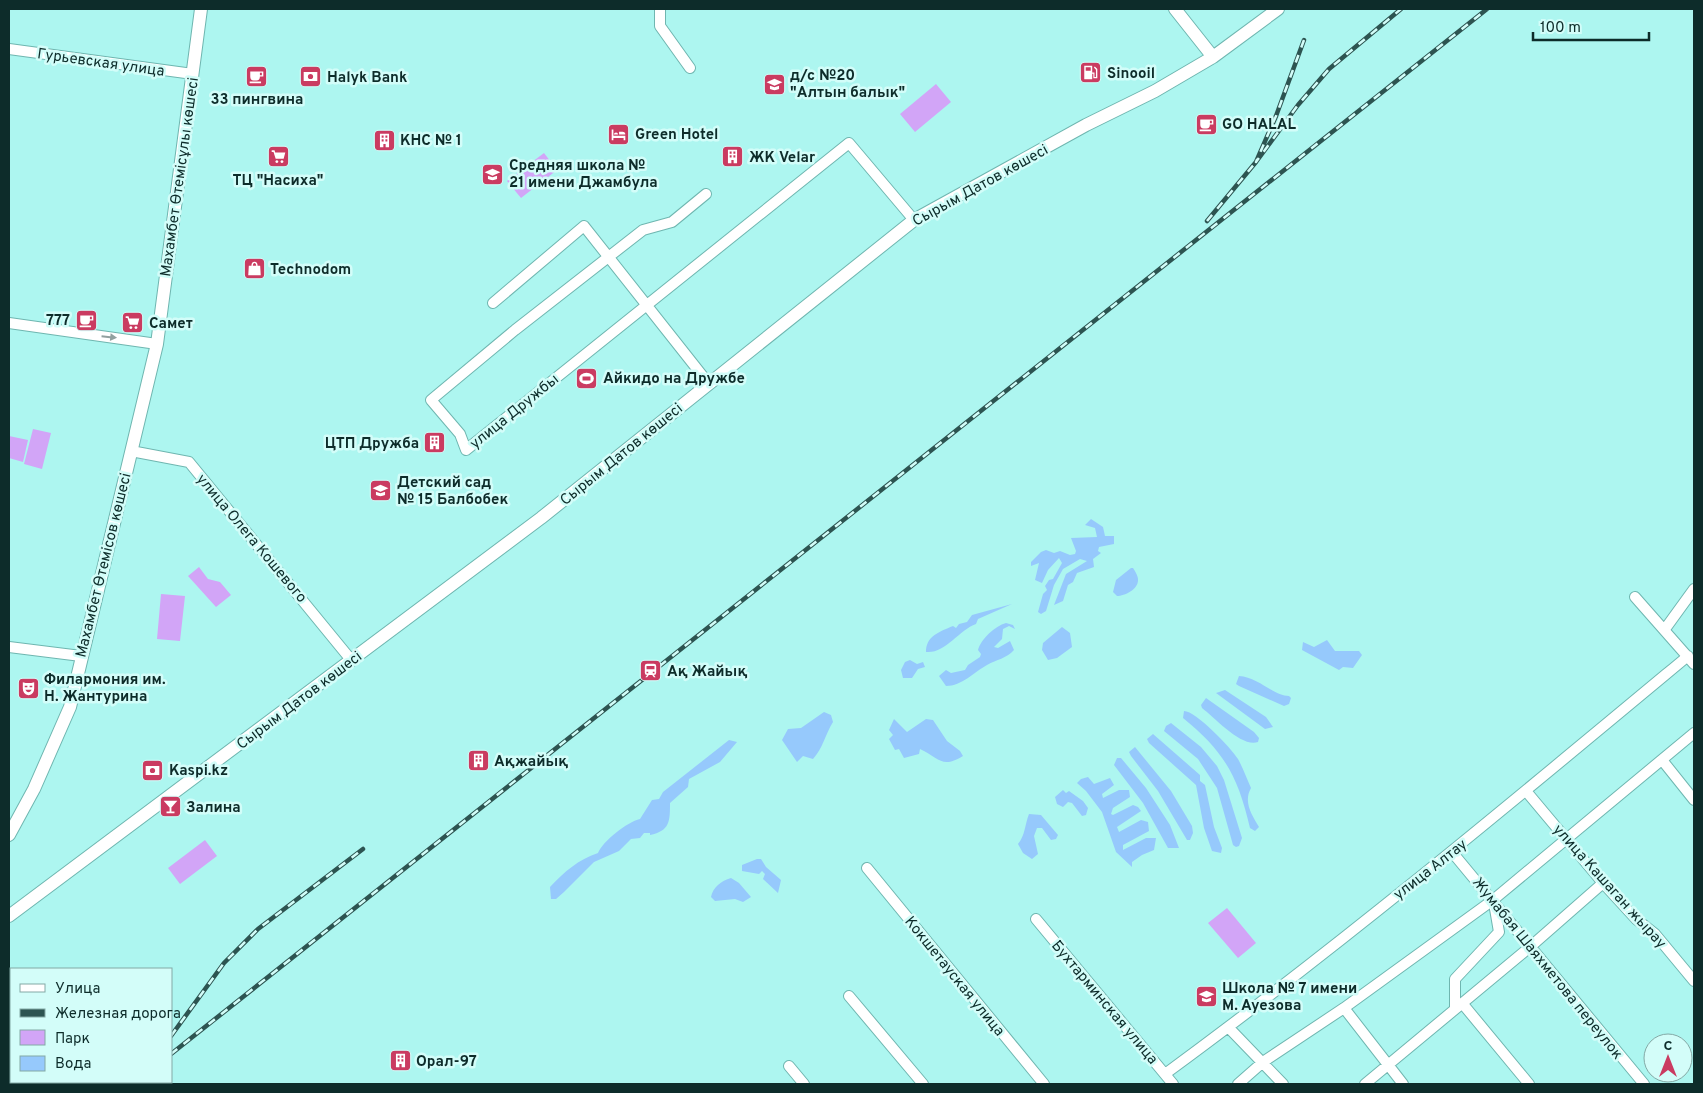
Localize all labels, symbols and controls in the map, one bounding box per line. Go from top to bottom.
scale bar [1533,10,1649,42]
text: 100 m [1540,19,1581,38]
street label: Гурьевская улица [36,45,166,82]
fuel station icon: Sinooil [1079,61,1103,85]
cafe icon: 33 пингвина [245,64,269,88]
bank icon: Halyk Bank [299,65,323,89]
place label: Sinooil [1107,65,1155,84]
place label: д/с №20 "Алтын балык" [790,67,905,103]
place label: Halyk Bank [327,69,407,88]
school or university icon: д/с №20 "Алтын балык" [762,72,786,96]
street label: Махамбет Өтемісұлы көшесі [157,76,204,278]
place label: 33 пингвина [211,91,303,110]
cafe icon: GO HALAL [1194,112,1218,136]
place label: GO HALAL [1222,116,1296,135]
hotel icon: Green Hotel [607,122,631,146]
place label: Green Hotel [635,126,718,145]
building icon: КНС № 1 [372,128,396,152]
place label: КНС № 1 [400,132,462,151]
street label: Сырым Датов көшесі [909,141,1052,232]
supermarket icon: ТЦ "Насиха" [266,145,290,169]
building icon: ЖК Velar [721,145,745,169]
place label: ЖК Velar [749,149,816,168]
place label: Средняя школа № 21 имени Джамбула [509,157,658,193]
school or university icon: Средняя школа № 21 имени Джамбула [481,162,505,186]
place label: ТЦ "Насиха" [233,172,323,191]
shop icon: Technodom [242,257,266,281]
place label: Technodom [270,261,351,280]
cafe icon: 777 [74,308,98,332]
supermarket icon: Самет [121,311,145,335]
place label: 777 [46,312,70,331]
place label: Самет [149,315,193,334]
one-way arrow [101,334,117,342]
sports icon: Айкидо на Дружбе [575,366,599,390]
street label: улица Дружбы [467,370,563,454]
place label: Айкидо на Дружбе [603,370,745,389]
street label: Сырым Датов көшесі [557,400,687,511]
building icon: ЦТП Дружба [423,431,447,455]
place label: ЦТП Дружба [325,435,419,454]
street label: Махамбет Өтемісов көшесі [72,471,137,660]
street label: улица Олега Кошевого [191,471,310,607]
place label: Детский сад № 15 Балбобек [397,474,508,510]
school or university icon: Детский сад № 15 Балбобек [369,479,393,503]
street label: Сырым Датов көшесі [233,648,366,755]
station icon: Ақ Жайық [639,659,663,683]
place label: Ақ Жайық [667,663,747,682]
place label: Филармония им. Н. Жантурина [44,671,166,707]
theatre icon: Филармония им. Н. Жантурина [16,676,40,700]
building icon: Ақжайық [466,749,490,773]
place label: Ақжайық [494,753,568,772]
bank icon: Kaspi.kz [141,758,165,782]
place label: Kaspi.kz [169,762,228,781]
bar icon: Залина [158,795,182,819]
place label: Залина [186,799,241,818]
street label: улица Кашаган жырау [1548,821,1670,953]
street label: улица Алтау [1390,835,1472,905]
street label: Жумабая Шаяхметова переулок [1467,874,1626,1064]
street label: Кокшетауская улица [900,913,1008,1041]
street label: Бухтарминская улица [1046,937,1161,1069]
legend [10,968,172,1083]
text: Улица [55,980,100,999]
place label: Школа № 7 имени М. Ауезова [1222,980,1357,1016]
school or university icon: Школа № 7 имени М. Ауезова [1194,985,1218,1009]
text: Железная дорога [55,1005,181,1024]
text: Парк [55,1030,90,1049]
north arrow [1643,1033,1693,1083]
text: С [1664,1038,1673,1055]
building icon: Орал-97 [388,1049,412,1073]
place label: Орал-97 [416,1053,477,1072]
text: Вода [55,1055,91,1074]

